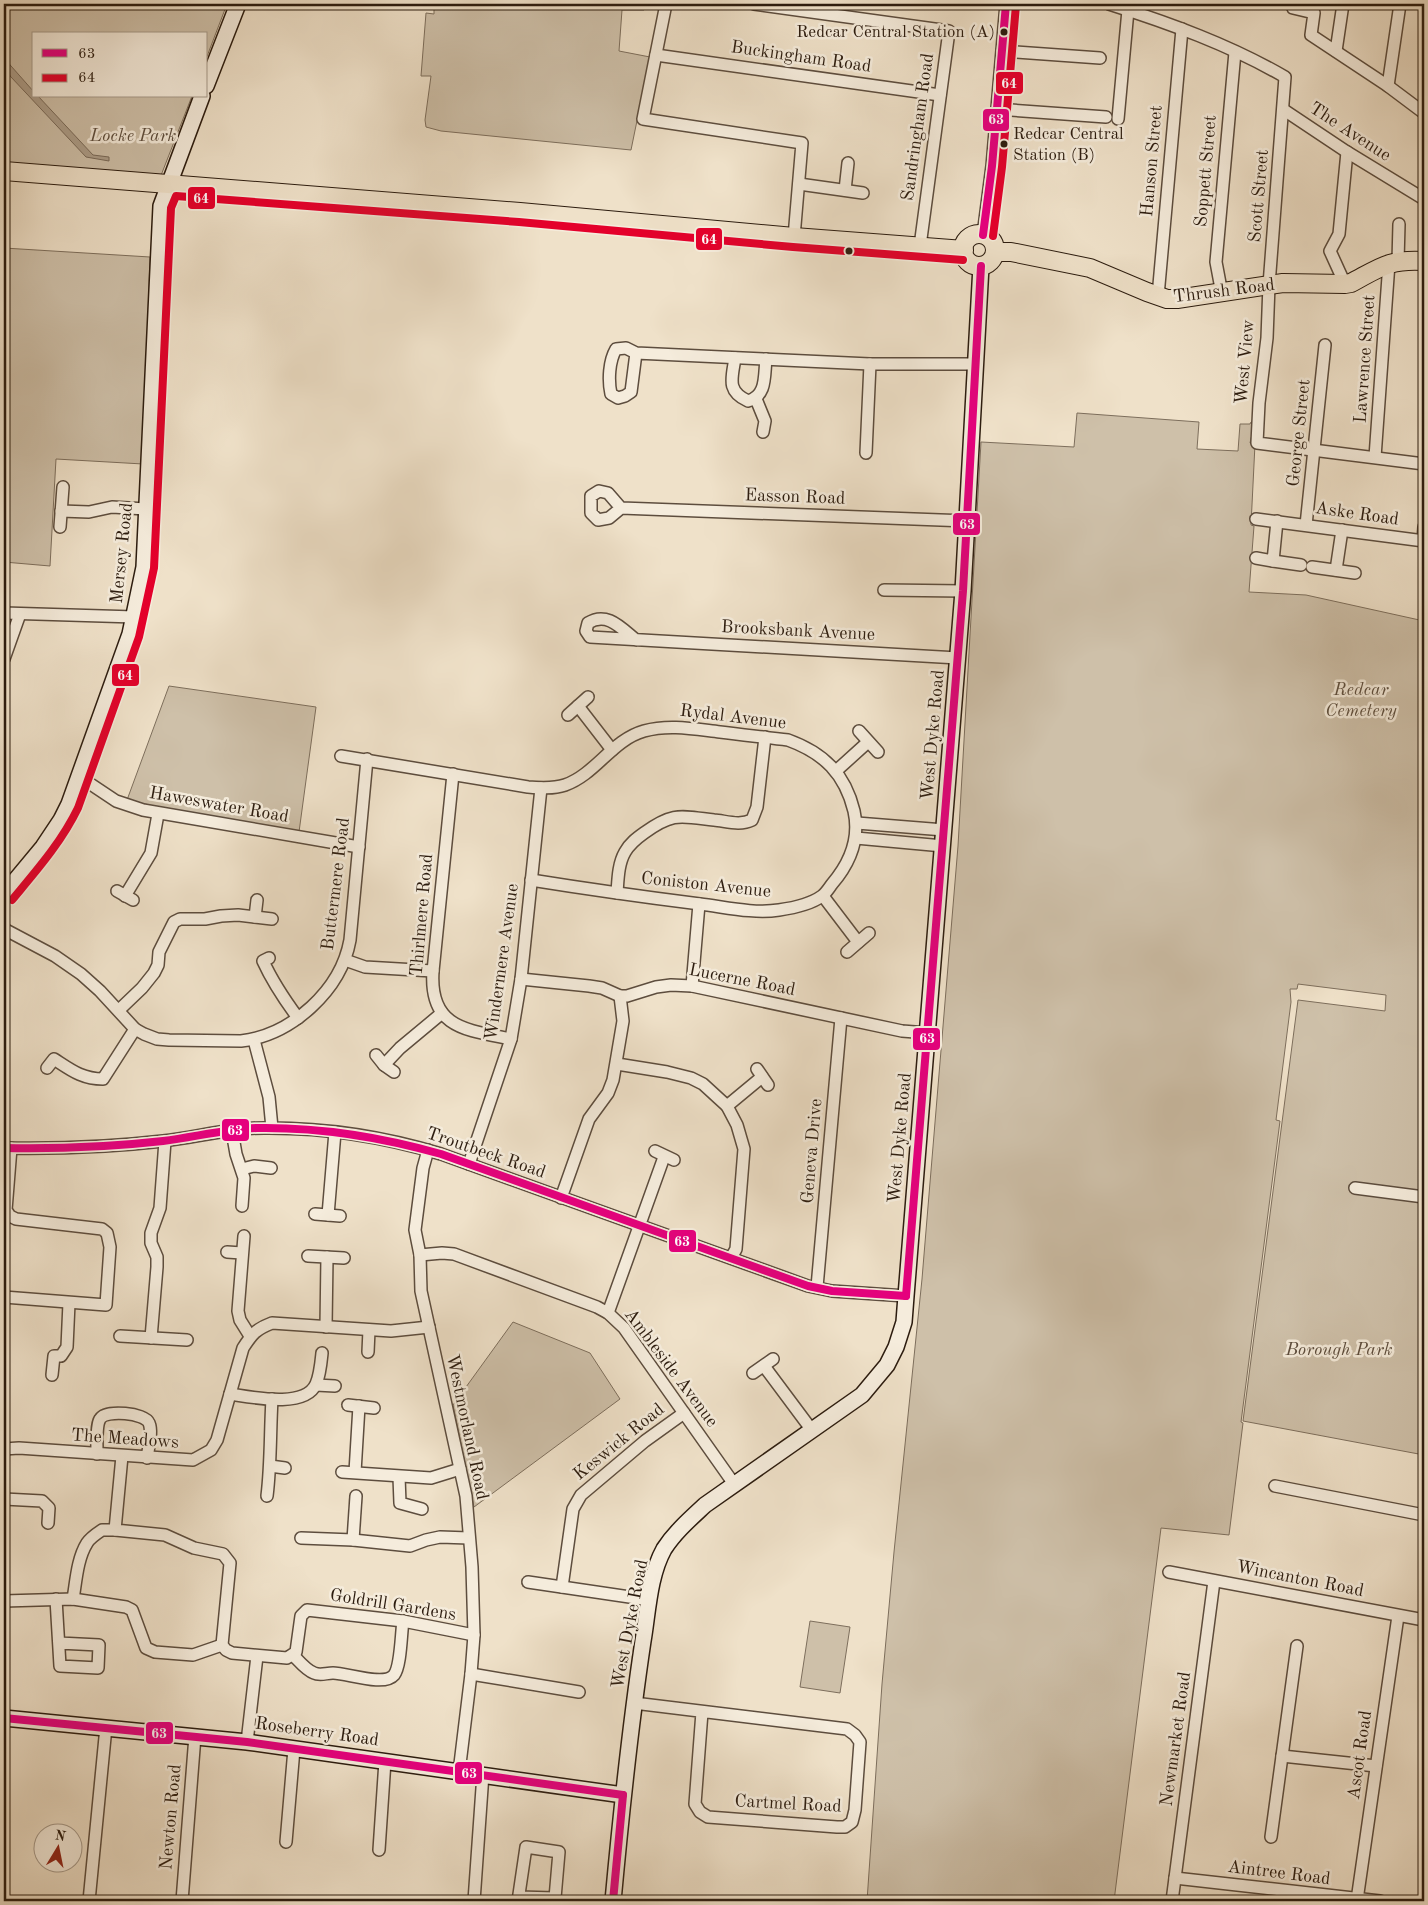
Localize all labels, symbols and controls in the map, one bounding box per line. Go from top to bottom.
place label: Redcar Central Station (A) [796,24,995,41]
marker: Redcar Central Station (A) [999,27,1009,37]
legend [32,32,208,98]
street label: Buckingham Road [730,38,872,76]
text: 63 [78,47,95,62]
street label: Sandringham Road [899,52,937,202]
text: 64 [78,71,95,86]
line badge: 64 [995,71,1024,95]
text: 64 [1001,77,1017,91]
street label: The Avenue [1306,99,1394,165]
street label: Hanson Street [1138,104,1166,218]
line badge: 63 [982,108,1010,132]
text: 63 [988,113,1004,127]
street label: Soppett Street [1192,114,1220,228]
place label: Redcar Central Station (B) [1013,126,1124,164]
park label: Locke Park [89,127,176,145]
marker: Redcar Central Station (B) [999,139,1009,149]
street label: Scott Street [1246,149,1272,243]
line badge: 64 [187,186,216,210]
text: 64 [193,192,209,206]
line badge: 64 [695,227,723,251]
text: 64 [701,233,717,247]
unlabelled marker [844,246,854,256]
street label: Thrush Road [1172,276,1276,306]
street label: Lawrence Street [1352,294,1378,424]
street label: West View [1232,319,1258,405]
street label: George Street [1284,378,1314,488]
street label: Easson Road [744,486,846,508]
street label: Aske Road [1314,499,1400,529]
street label: Mersey Road [108,502,136,604]
line badge: 63 [952,512,981,536]
text: 63 [959,518,975,532]
street label: Brooksbank Avenue [721,618,875,644]
line badge: 64 [111,663,140,687]
text: 64 [117,669,133,683]
street label: West Dyke Road [918,669,948,801]
park label: Redcar Cemetery [1325,681,1397,720]
street label: Rydal Avenue [679,702,787,732]
street label: Haweswater Road [148,784,290,826]
street label: Buttermere Road [319,817,353,951]
street label: Thirlmere Road [408,853,436,977]
street label: Coniston Avenue [640,869,772,901]
street label: Windermere Avenue [482,882,522,1042]
street label: Lucerne Road [687,961,797,999]
line badge: 63 [912,1027,941,1051]
text: 63 [919,1032,935,1046]
street label: West Dyke Road [885,1072,915,1204]
street label: Geneva Drive [798,1098,826,1204]
line badge: 63 [221,1118,250,1142]
text: 63 [227,1124,243,1138]
street label: Troutbeck Road [424,1124,548,1182]
line badge: 63 [668,1229,697,1253]
text: 63 [674,1235,690,1249]
street label: Ambleside Avenue [621,1305,721,1431]
park label: Borough Park [1284,1341,1393,1359]
street label: Westmorland Road [443,1353,491,1501]
street label: Keswick Road [570,1400,668,1484]
street label: The Meadows [70,1426,180,1452]
street label: West Dyke Road [609,1558,651,1690]
street label: Wincanton Road [1235,1558,1365,1600]
street label: Goldrill Gardens [329,1586,458,1624]
street label: Newmarket Road [1158,1671,1194,1807]
street label: Ascot Road [1345,1709,1375,1801]
street label: Roseberry Road [254,1714,380,1750]
line badge: 63 [145,1721,174,1745]
text: 63 [151,1727,167,1741]
line badge: 63 [454,1761,483,1785]
street label: Newton Road [157,1763,185,1871]
text: 63 [461,1767,477,1781]
street label: Cartmel Road [734,1792,842,1816]
north arrow [32,1822,82,1872]
text: N [54,1828,67,1844]
street label: Aintree Road [1226,1858,1332,1888]

